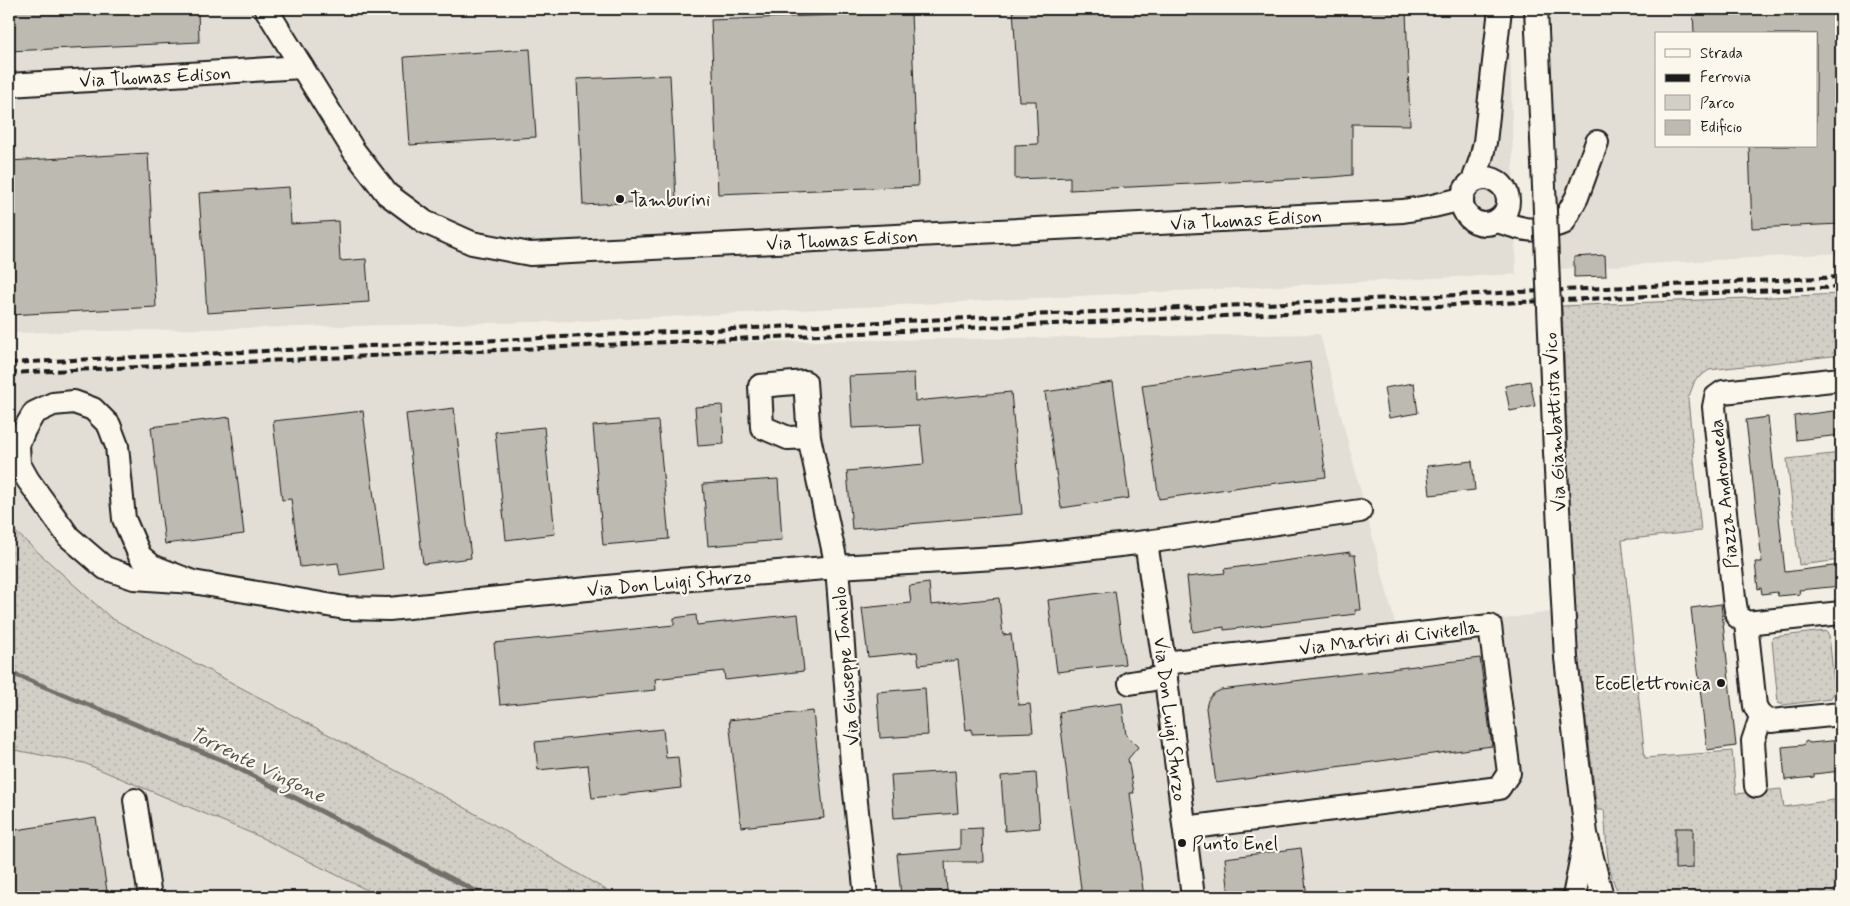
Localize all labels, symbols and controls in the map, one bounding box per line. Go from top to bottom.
legend [1655,32,1818,148]
text: Strada [1700,44,1743,64]
street label: Via Thomas Edison [78,61,232,94]
text: Ferrovia [1700,68,1751,88]
text: Parco [1700,94,1734,114]
text: Edificio [1700,118,1742,138]
place label: Tamburini [630,188,710,213]
marker: Tamburini [614,193,626,205]
street label: Via Thomas Edison [1169,204,1323,237]
street label: Via Thomas Edison [765,224,919,257]
street label: Via Giambattista Vico [1538,332,1573,512]
street label: Piazza Andromeda [1704,418,1745,570]
street label: Via Don Luigi Sturzo [586,564,752,604]
street label: Via Giuseppe Toniolo [827,585,866,747]
street label: Via Martiri di Civitella [1298,615,1481,662]
street label: Via Don Luigi Sturzo [1146,636,1192,803]
place label: EcoElettronica [1594,672,1711,697]
marker: EcoElettronica [1715,677,1727,689]
water label: Torrente Vingone [184,721,331,812]
place label: Punto Enel [1192,832,1279,857]
marker: Punto Enel [1176,837,1188,849]

